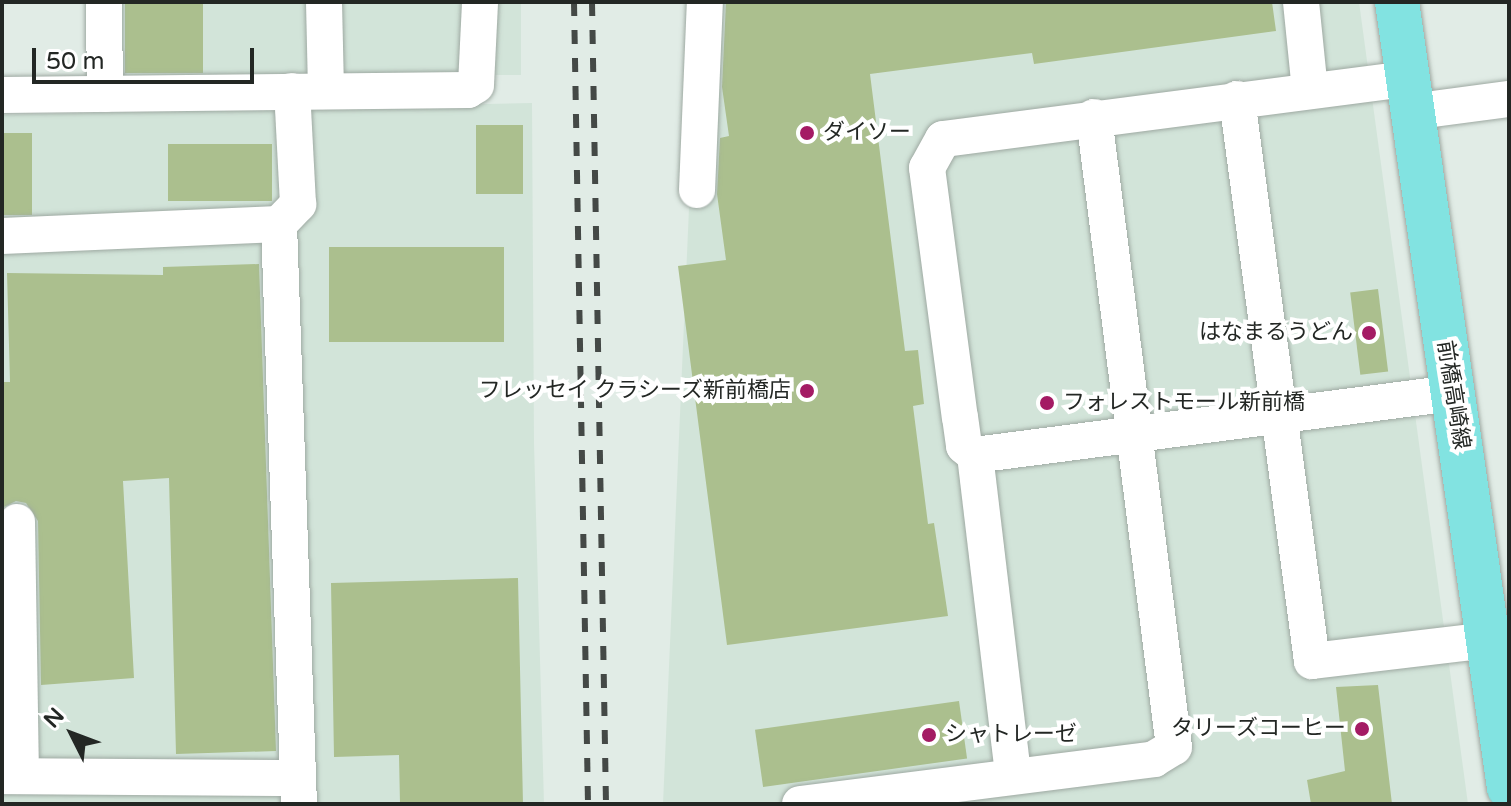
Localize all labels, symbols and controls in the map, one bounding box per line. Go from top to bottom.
scale bar [36,32,258,82]
text: 50 m [46,47,104,76]
place label: ダイソー [823,120,911,146]
marker: ダイソー [798,124,816,142]
place label: はなまるうどん [1199,320,1353,346]
marker: はなまるうどん [1360,324,1378,342]
street label: 前橋高崎線 [1431,339,1475,451]
place label: フレッセイ クラシーズ新前橋店 [477,378,791,404]
marker: フレッセイ クラシーズ新前橋店 [798,382,816,400]
place label: フォレストモール新前橋 [1063,390,1305,416]
marker: フォレストモール新前橋 [1038,394,1056,412]
north arrow [32,694,112,774]
text: N [39,703,70,733]
place label: タリーズコーヒー [1170,716,1346,742]
marker: タリーズコーヒー [1353,720,1371,738]
place label: シャトレーゼ [945,722,1077,748]
marker: シャトレーゼ [920,726,938,744]

